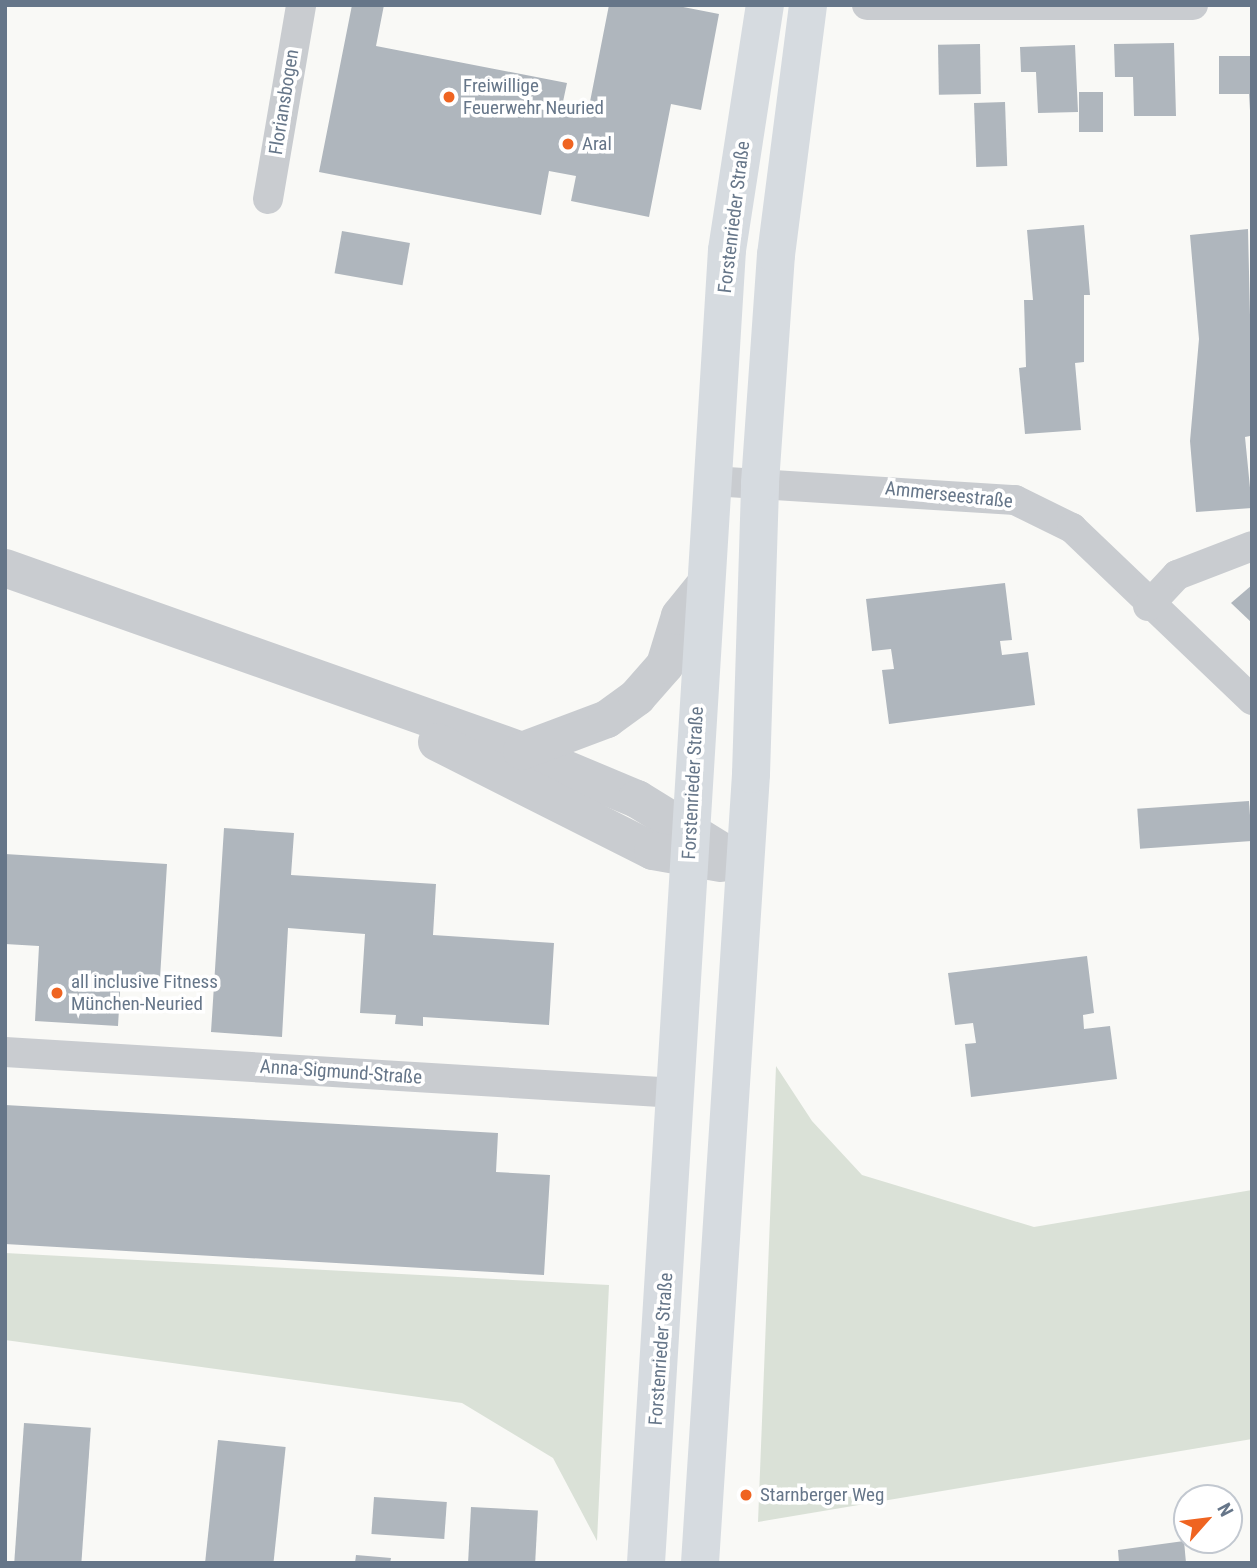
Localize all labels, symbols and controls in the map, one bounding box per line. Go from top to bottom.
street label: Floriansbogen [264,48,304,156]
place label: Freiwillige Feuerwehr Neuried [463,75,604,119]
marker: Freiwillige Feuerwehr Neuried [441,89,457,105]
place label: Aral [582,133,612,155]
marker: Aral [560,136,576,152]
street label: Forstenrieder Straße [713,140,755,294]
street label: Ammerseestraße [884,477,1014,513]
street label: Forstenrieder Straße [678,706,708,860]
place label: all inclusive Fitness München-Neuried [71,971,218,1015]
marker: all inclusive Fitness München-Neuried [49,985,65,1001]
street label: Anna-Sigmund-Straße [259,1055,423,1089]
street label: Forstenrieder Straße [644,1272,678,1426]
place label: Starnberger Weg [760,1484,884,1506]
north arrow [1173,1484,1243,1554]
marker: Starnberger Weg [738,1487,754,1503]
text: N [1212,1499,1238,1520]

